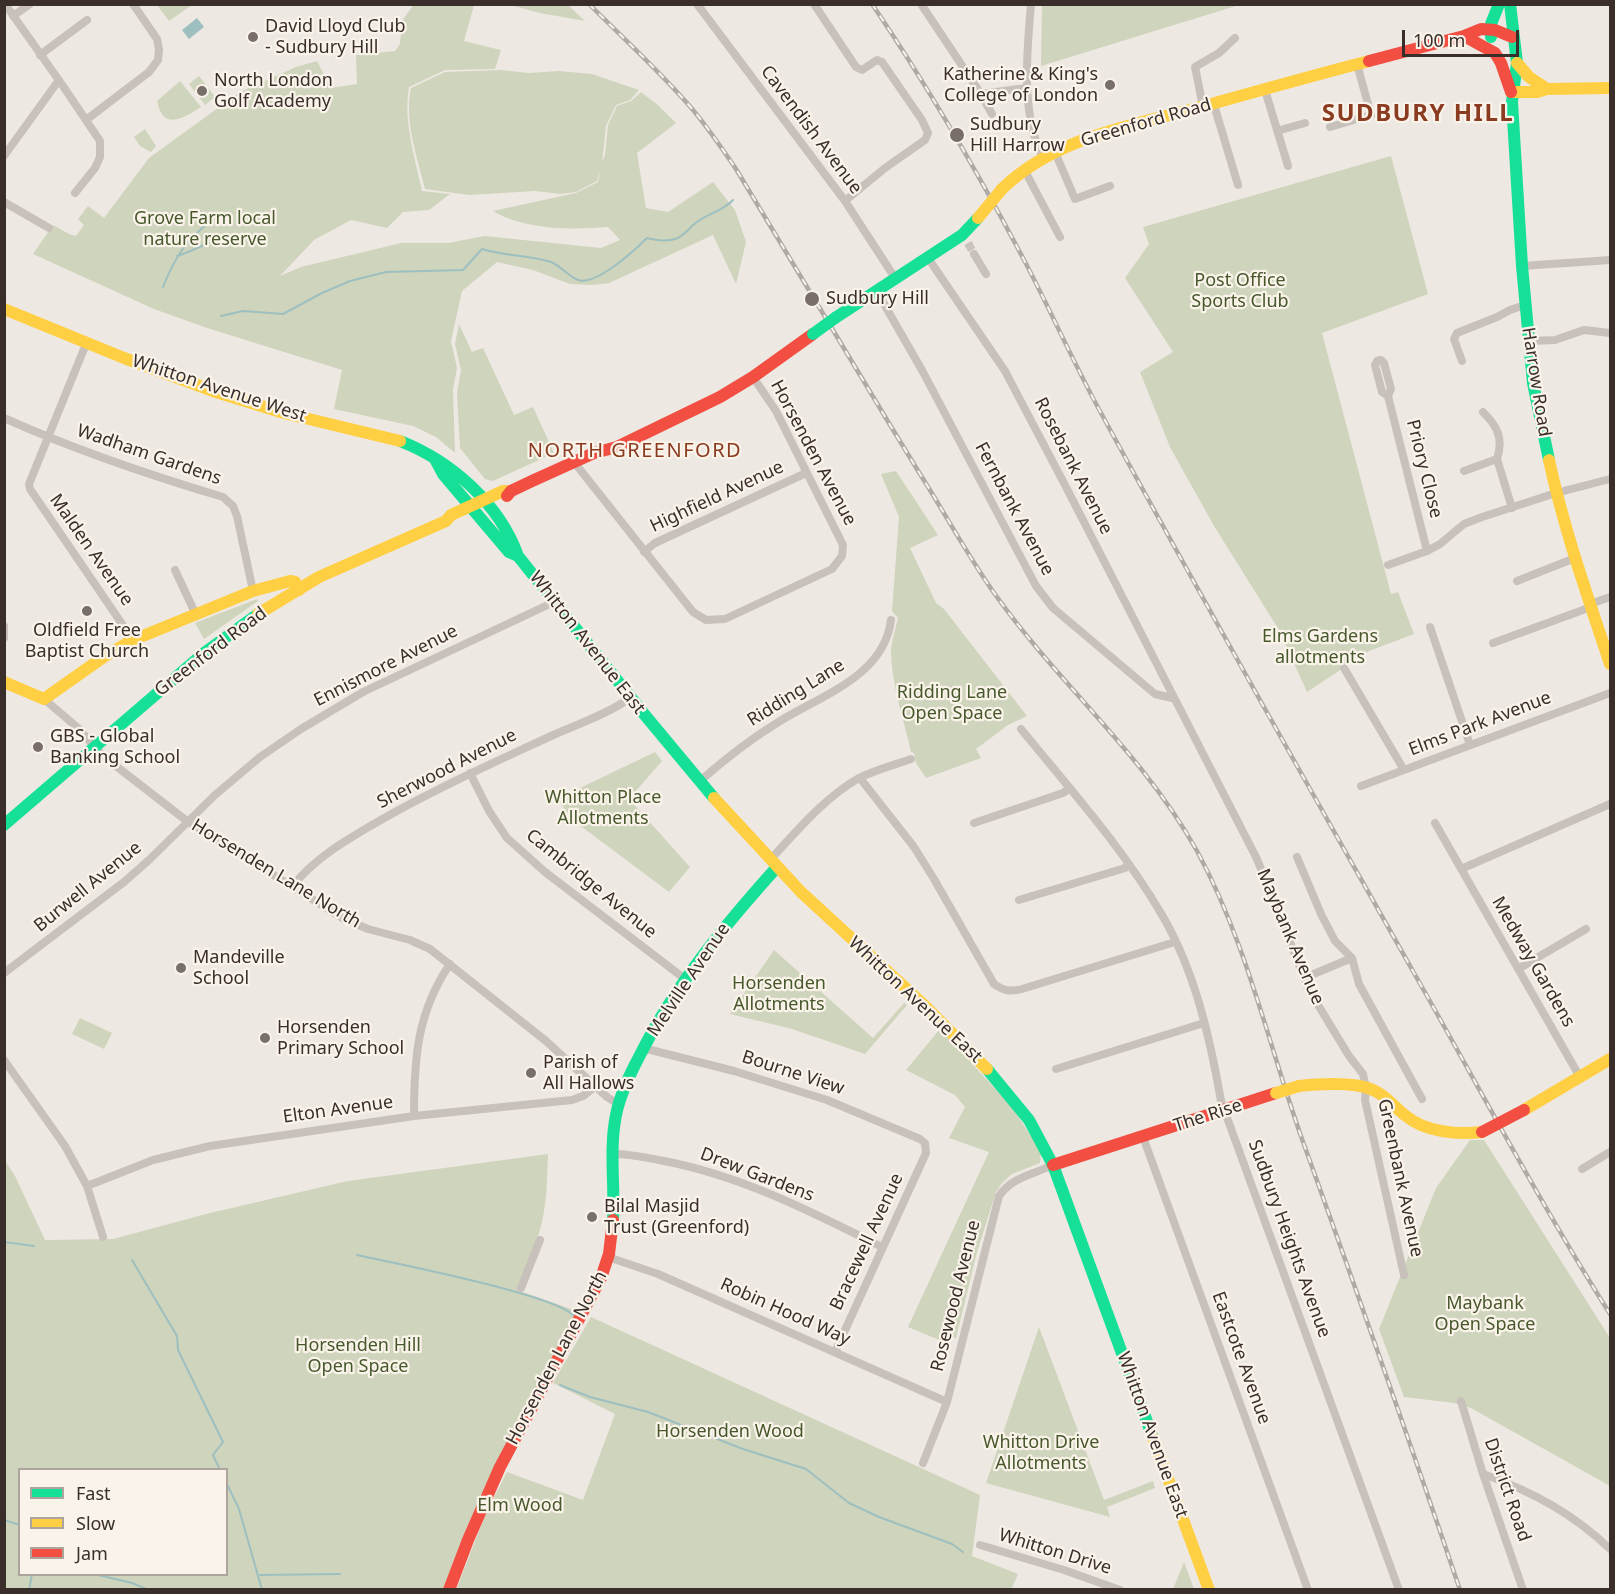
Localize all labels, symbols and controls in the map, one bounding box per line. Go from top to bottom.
place label: David Lloyd Club - Sudbury Hill [265,16,406,58]
scale bar [1405,18,1522,56]
text: 100 m [1413,28,1465,52]
marker: David Lloyd Club - Sudbury Hill [246,30,260,44]
street label: Cavendish Avenue [756,62,866,198]
place label: Katherine & King's College of London [943,64,1098,106]
place label: North London Golf Academy [214,70,333,112]
marker: Katherine & King's College of London [1103,78,1117,92]
marker: North London Golf Academy [195,84,209,98]
street label: Greenford Road [1078,94,1214,152]
district label: SUDBURY HILL [1322,100,1514,128]
place label: Sudbury Hill Harrow [970,114,1065,156]
marker: Sudbury Hill Harrow [948,126,966,144]
park label: Grove Farm local nature reserve [134,208,276,250]
park label: Post Office Sports Club [1191,270,1289,312]
place label: Sudbury Hill [826,288,929,310]
marker: Sudbury Hill [803,290,821,308]
street label: Harrow Road [1517,326,1555,438]
street label: Whitton Avenue West [129,351,309,427]
street label: Horsenden Avenue [765,377,861,529]
street label: Rosebank Avenue [1029,394,1117,538]
street label: Priory Close [1401,417,1447,521]
street label: Wadham Gardens [74,420,224,490]
district label: NORTH GREENFORD [528,439,742,463]
street label: Fernbank Avenue [970,439,1058,579]
street label: Highfield Avenue [647,457,787,537]
street label: Malden Avenue [45,490,137,610]
street label: Whitton Avenue East [525,567,649,719]
street label: Greenford Road [151,603,271,701]
marker: Oldfield Free Baptist Church [80,604,94,618]
place label: Oldfield Free Baptist Church [25,620,149,662]
street label: Ennismore Avenue [311,620,461,712]
park label: Elms Gardens allotments [1262,626,1378,668]
street label: Ridding Lane [744,655,848,731]
park label: Ridding Lane Open Space [897,682,1007,724]
street label: Elms Park Avenue [1406,687,1554,761]
street label: Sherwood Avenue [374,725,520,813]
place label: GBS - Global Banking School [50,726,180,768]
marker: GBS - Global Banking School [31,740,45,754]
park label: Whitton Place Allotments [545,787,661,830]
street label: Horsenden Lane North [187,815,365,933]
street label: Cambridge Avenue [521,825,661,943]
street label: Burwell Avenue [30,837,146,937]
street label: Maybank Avenue [1252,866,1328,1008]
street label: Medway Gardens [1487,893,1579,1031]
street label: Melville Avenue [643,919,735,1041]
street label: Whitton Avenue East [844,932,986,1068]
place label: Mandeville School [193,947,285,990]
marker: Mandeville School [174,961,188,975]
park label: Horsenden Allotments [732,973,826,1016]
place label: Horsenden Primary School [277,1017,404,1060]
marker: Horsenden Primary School [258,1031,272,1045]
street label: Bourne View [739,1046,847,1100]
place label: Parish of All Hallows [543,1052,634,1094]
marker: Parish of All Hallows [524,1066,538,1080]
street label: Elton Avenue [282,1092,394,1128]
street label: The Rise [1171,1095,1245,1137]
street label: Greenbank Avenue [1373,1097,1427,1259]
street label: Sudbury Heights Avenue [1243,1137,1335,1341]
street label: Drew Gardens [697,1143,817,1207]
street label: Bracewell Avenue [826,1170,908,1314]
place label: Bilal Masjid Trust (Greenford) [604,1196,749,1238]
marker: Bilal Masjid Trust (Greenford) [585,1210,599,1224]
street label: Rosewood Avenue [927,1218,985,1374]
street label: Horsenden Lane North [502,1267,612,1449]
street label: Robin Hood Way [717,1274,853,1350]
street label: Eastcote Avenue [1207,1289,1275,1427]
park label: Maybank Open Space [1435,1293,1535,1336]
park label: Horsenden Hill Open Space [295,1335,421,1378]
street label: Whitton Avenue East [1112,1349,1192,1521]
park label: Horsenden Wood [656,1421,804,1443]
park label: Whitton Drive Allotments [983,1432,1099,1474]
street label: District Road [1479,1435,1535,1545]
legend [18,1468,228,1576]
text: Fast [76,1481,111,1505]
park label: Elm Wood [477,1495,563,1517]
text: Slow [76,1511,115,1535]
street label: Whitton Drive [996,1525,1114,1579]
text: Jam [76,1541,108,1565]

